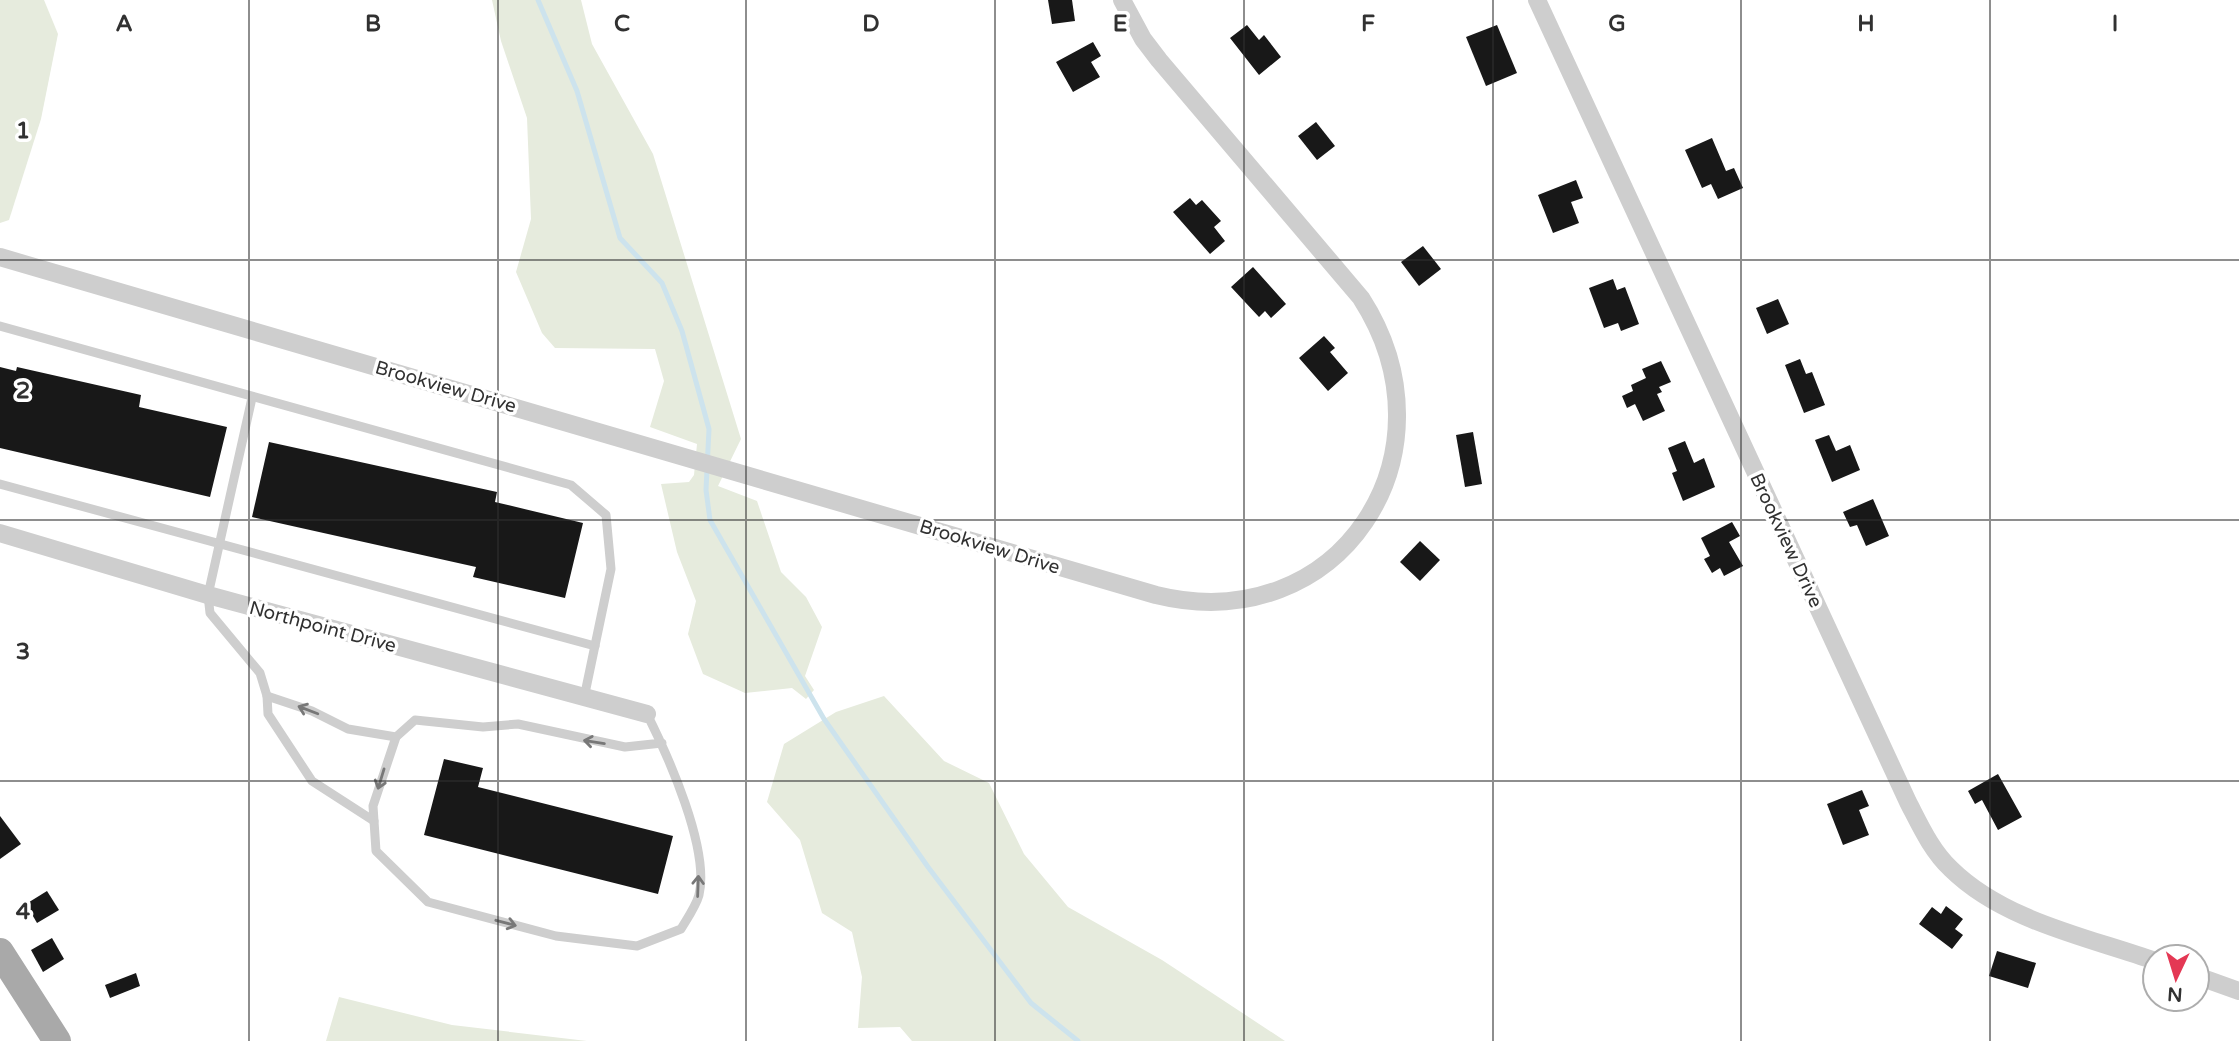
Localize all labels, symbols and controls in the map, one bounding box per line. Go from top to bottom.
text: A [115,10,133,38]
text: B [365,10,381,38]
text: C [614,10,630,38]
text: D [862,10,880,38]
text: E [1113,10,1127,38]
text: F [1361,10,1375,38]
text: G [1608,10,1626,38]
text: H [1857,10,1875,38]
text: I [2112,10,2118,38]
text: 1 [16,117,30,145]
street label: Brookview Drive [373,356,519,418]
text: 2 [16,377,30,405]
street label: Brookview Drive [1745,470,1827,611]
street label: Brookview Drive [917,515,1063,579]
street label: Northpoint Drive [247,597,399,657]
text: 3 [16,638,30,666]
one-way arrow [298,703,319,716]
one-way arrow [583,735,606,748]
one-way arrow [374,768,387,790]
one-way arrow [691,875,704,898]
text: 4 [16,898,31,926]
one-way arrow [495,917,517,930]
north arrow [2141,943,2211,1013]
text: N [2167,982,2183,1005]

